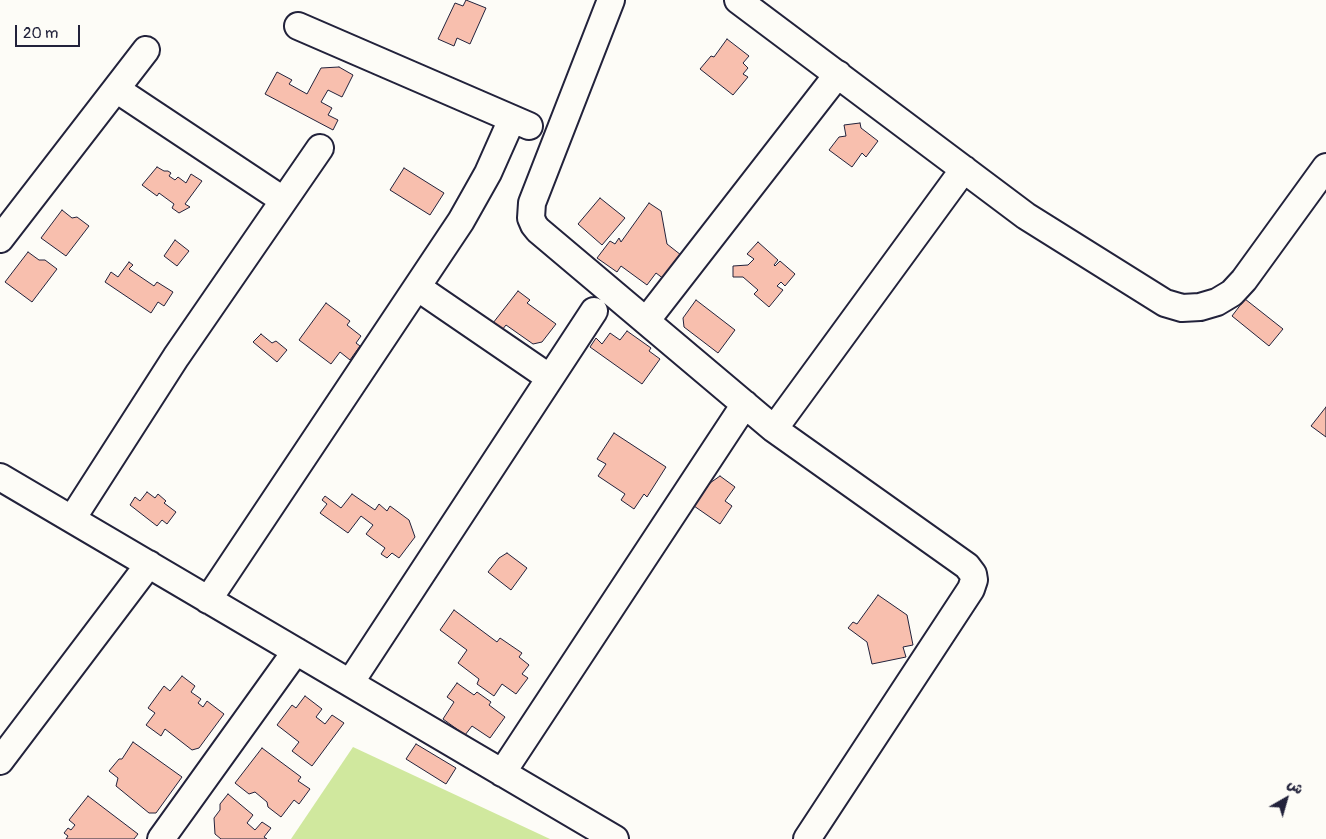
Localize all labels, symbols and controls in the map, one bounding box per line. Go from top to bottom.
scale bar [18,15,82,47]
text: 20 m [23,24,58,43]
north arrow [1261,774,1311,824]
text: ش [1284,775,1307,798]

